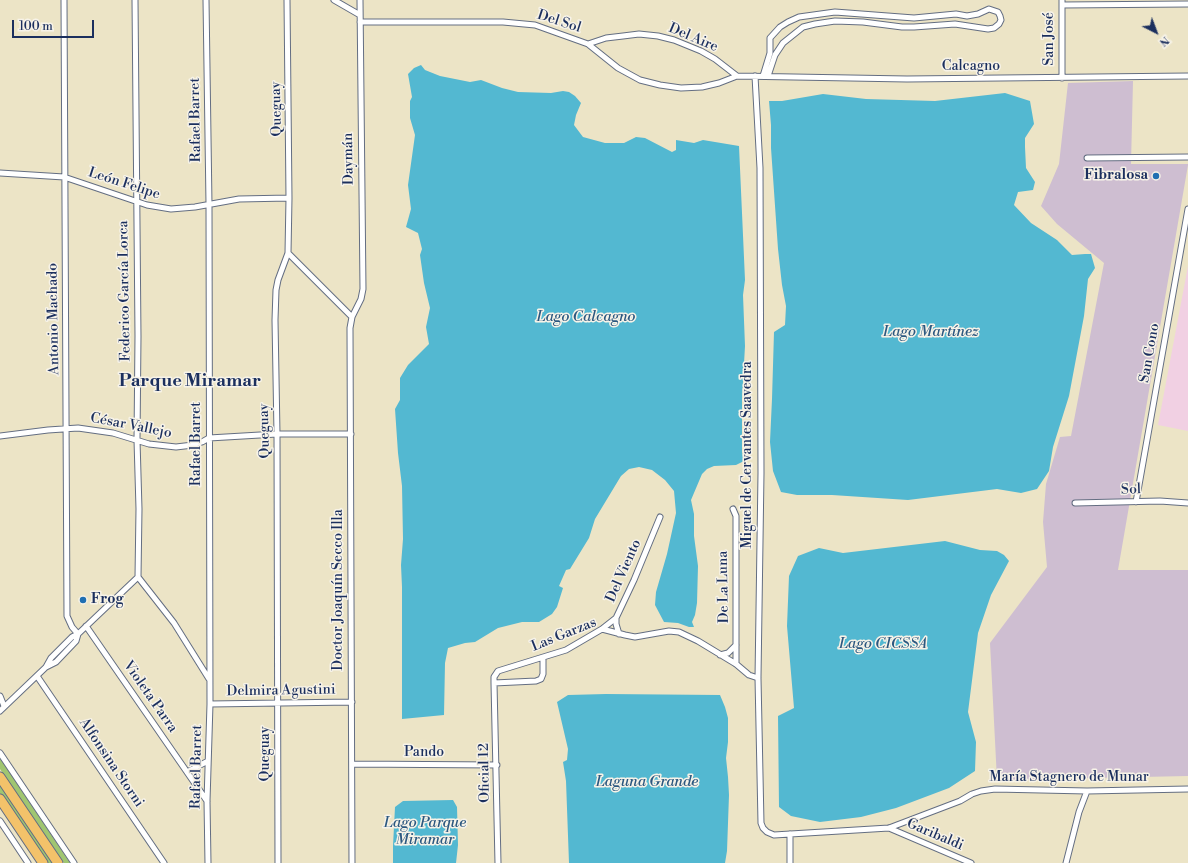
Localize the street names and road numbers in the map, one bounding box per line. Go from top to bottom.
street label: Del Sol [535,7,583,37]
street label: San José [1042,12,1058,66]
street label: Del Aire [666,20,720,56]
street label: Calcagno [942,59,1000,75]
street label: Rafael Barret [187,78,205,162]
street label: Queguay [268,81,286,137]
street label: Daymán [340,133,358,185]
street label: León Felipe [86,164,162,204]
street label: Federico García Lorca [115,220,135,362]
street label: Antonio Machado [45,263,63,375]
street label: San Cono [1137,322,1163,384]
street label: Miguel de Cervantes Saavedra [740,361,756,549]
street label: Rafael Barret [189,402,205,486]
street label: Queguay [256,403,274,459]
street label: César Vallejo [89,410,173,442]
street label: Sol [1121,481,1141,499]
street label: Doctor Joaquín Secco Illa [331,509,347,671]
street label: Del Viento [603,537,645,605]
street label: De La Luna [715,550,733,624]
street label: Las Garzas [529,614,599,656]
street label: Violeta Parra [119,658,181,736]
street label: Delmira Agustini [226,682,336,700]
street label: Alfonsina Storni [75,715,147,811]
street label: Rafael Barret [188,725,206,809]
street label: Queguay [258,726,274,782]
street label: Oficial 12 [476,743,494,803]
street label: Pando [404,745,444,761]
street label: María Stagnero de Munar [989,770,1149,786]
street label: Garibaldi [904,816,966,854]

